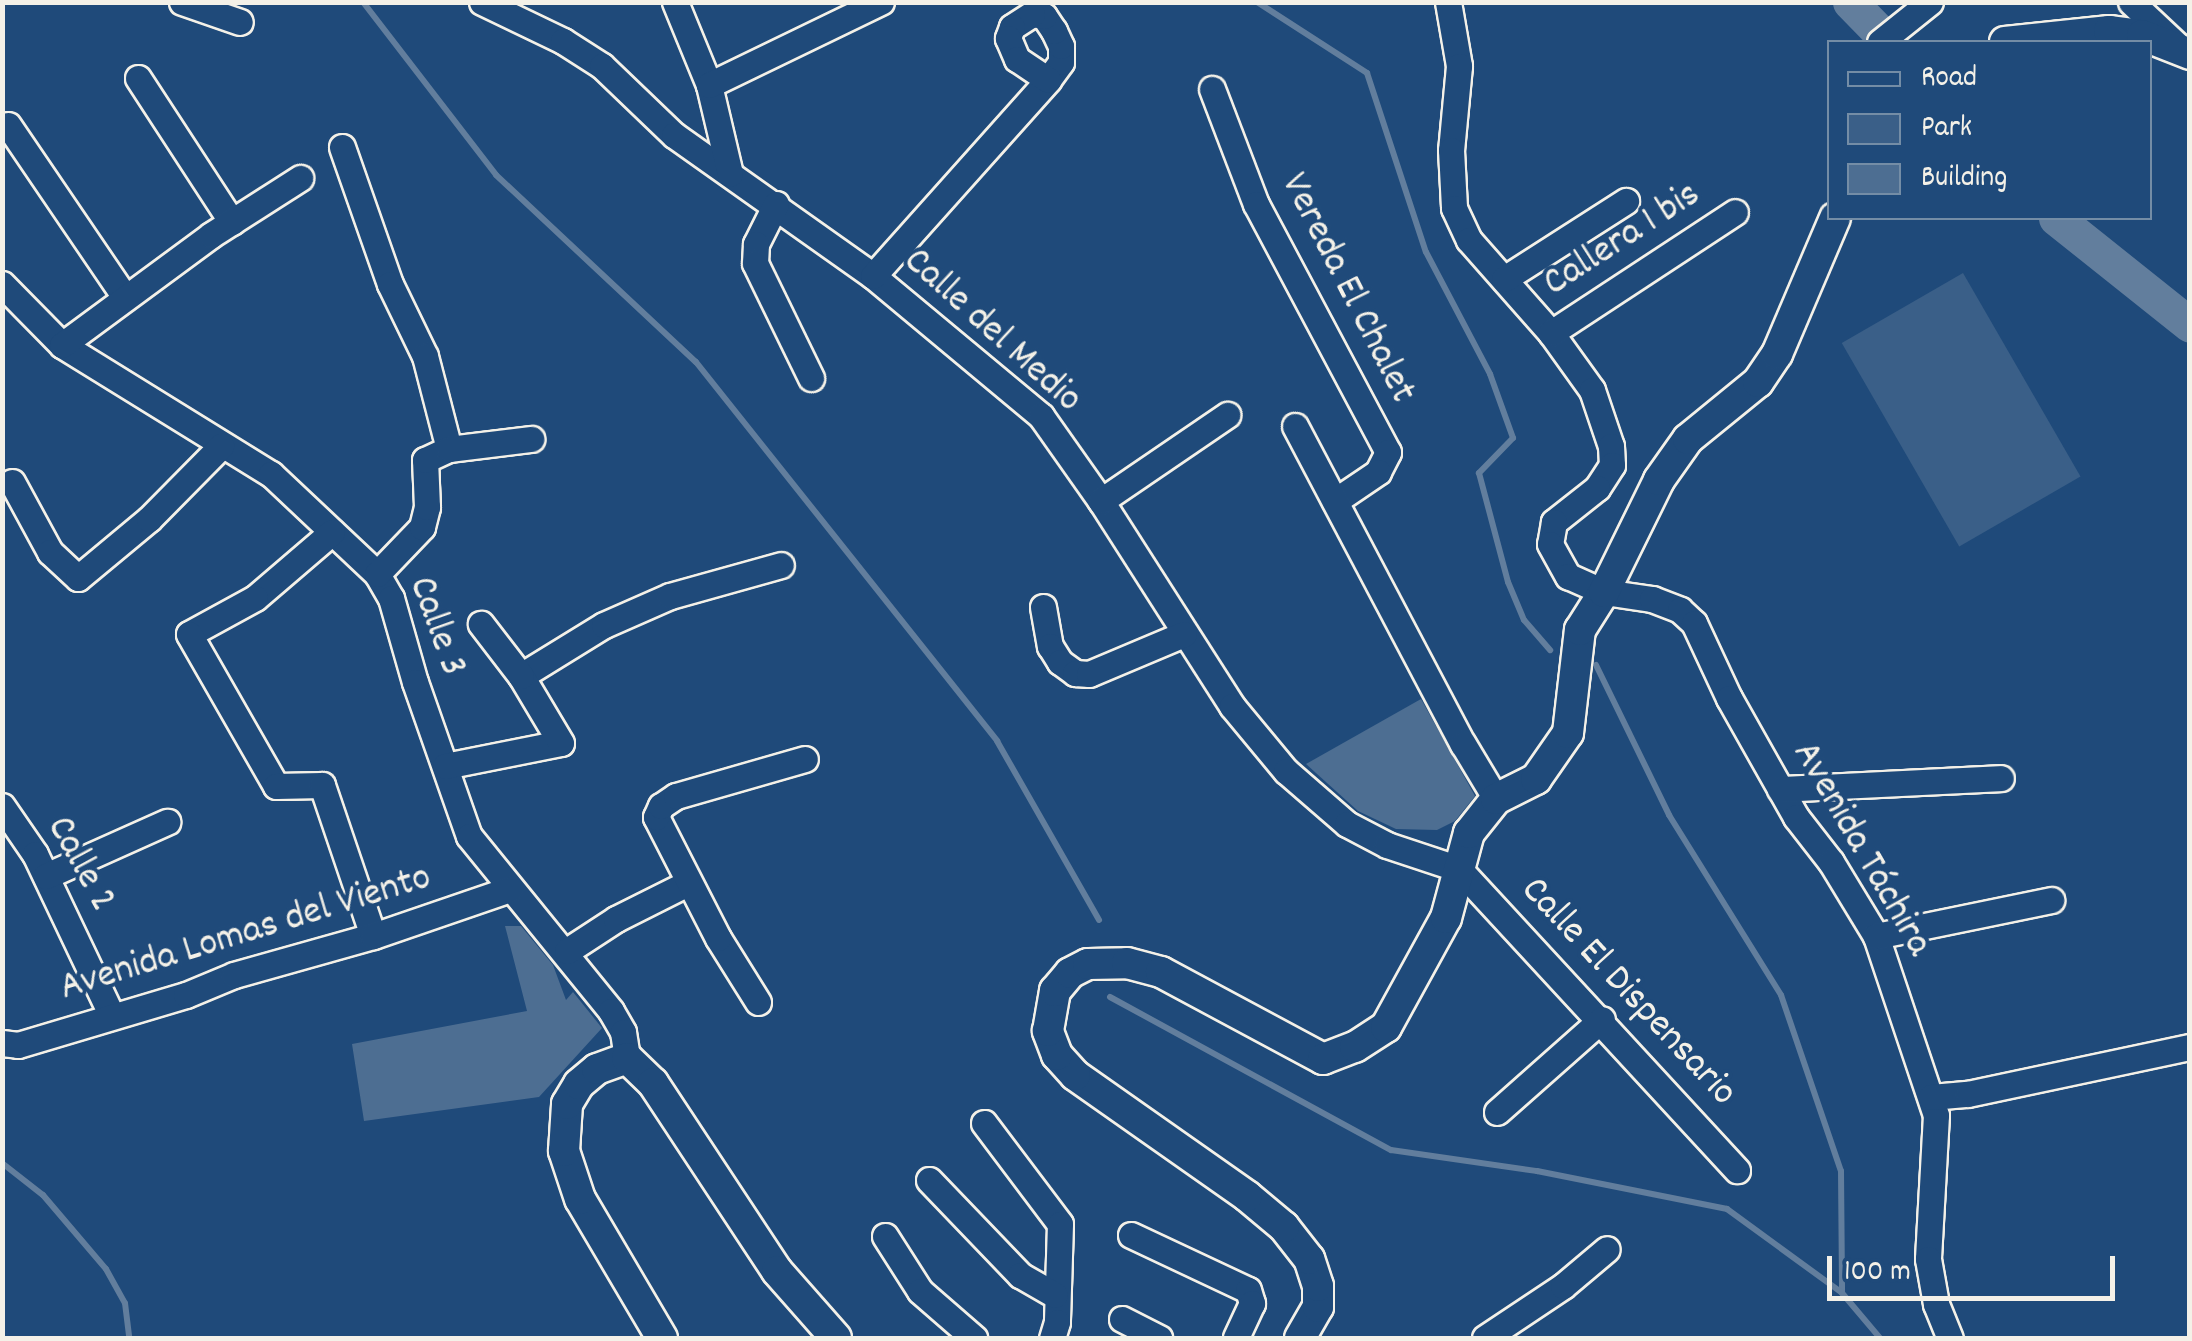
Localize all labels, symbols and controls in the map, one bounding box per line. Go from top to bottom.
legend [1827,40,2152,220]
text: Road [1921,58,1977,101]
text: Park [1921,108,1972,151]
text: Building [1921,158,2007,201]
street label: Vereda El Chalet [1268,166,1424,412]
street label: Callera 1 bis [1536,173,1710,309]
street label: Calle del Medio [892,239,1090,425]
street label: Calle 3 [395,571,475,683]
street label: Avenida Táchira [1779,734,1941,966]
street label: Calle 2 [33,809,125,921]
street label: Avenida Lomas del Viento [55,856,437,1014]
street label: Calle El Dispensario [1508,868,1746,1118]
scale bar [1832,1236,2120,1298]
text: 100 m [1844,1252,1911,1295]

